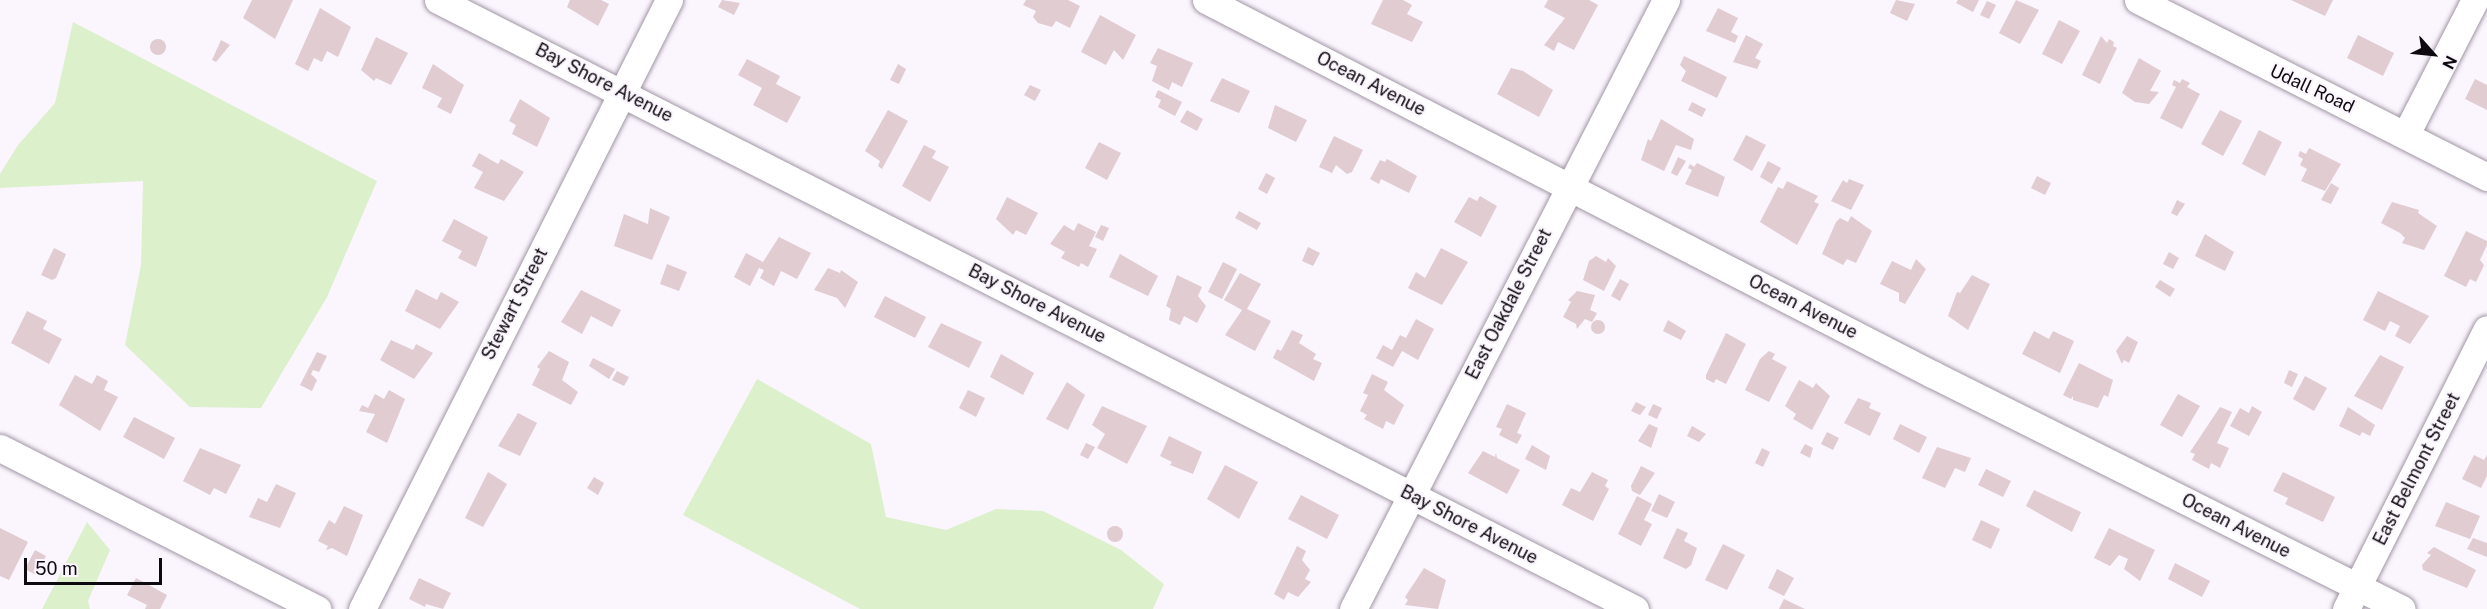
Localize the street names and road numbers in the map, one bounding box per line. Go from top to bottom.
street label: Bay Shore Avenue [532,39,676,127]
street label: Ocean Avenue [1313,47,1429,121]
street label: Udall Road [2266,60,2358,118]
street label: East Oakdale Street [1462,225,1556,383]
street label: Stewart Street [477,244,553,364]
street label: Bay Shore Avenue [965,260,1109,348]
street label: Ocean Avenue [1745,270,1861,344]
street label: East Belmont Street [2369,389,2465,549]
street label: Bay Shore Avenue [1397,481,1541,569]
street label: Ocean Avenue [2178,489,2294,563]

